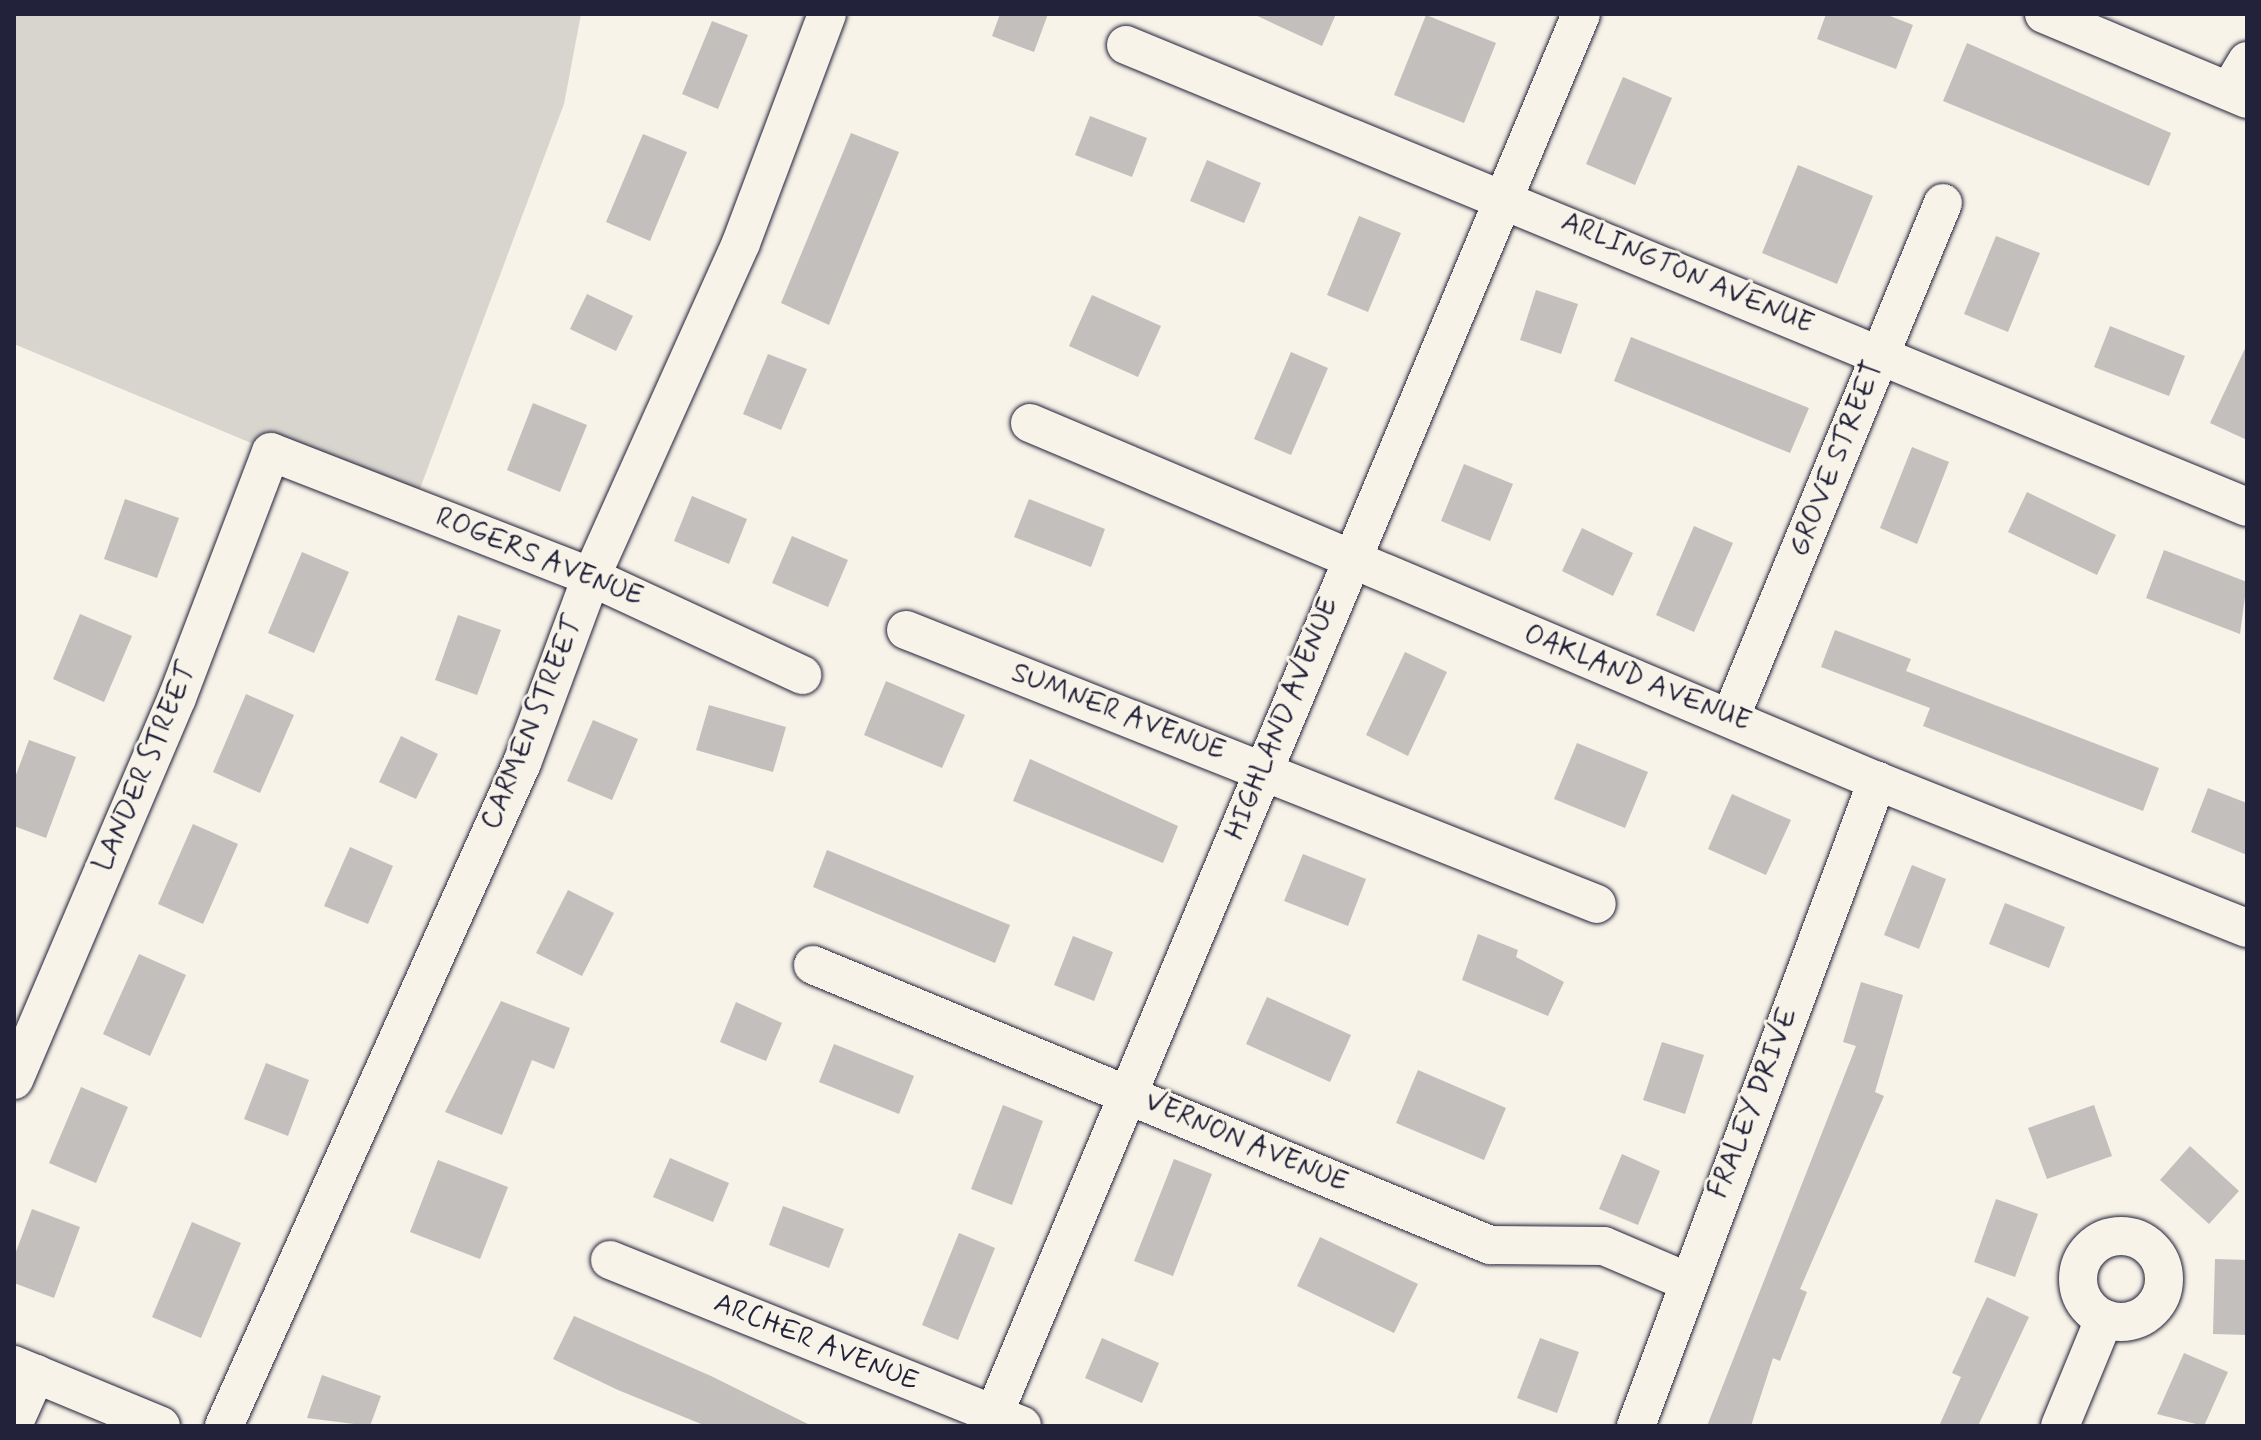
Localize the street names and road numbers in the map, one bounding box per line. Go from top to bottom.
street label: ARLINGTON AVENUE [1556,206,1818,342]
street label: GROVE STREET [1783,357,1891,561]
street label: ROGERS AVENUE [428,500,650,616]
street label: HIGHLAND AVENUE [1219,592,1347,846]
street label: CARMEN STREET [475,611,591,835]
street label: OAKLAND AVENUE [1518,618,1756,740]
street label: SUMNER AVENUE [1004,656,1232,770]
street label: LANDER STREET [87,657,205,877]
street label: FRALEY DRIVE [1702,1003,1806,1203]
street label: VERNON AVENUE [1137,1084,1355,1202]
street label: ARCHER AVENUE [707,1286,925,1400]

